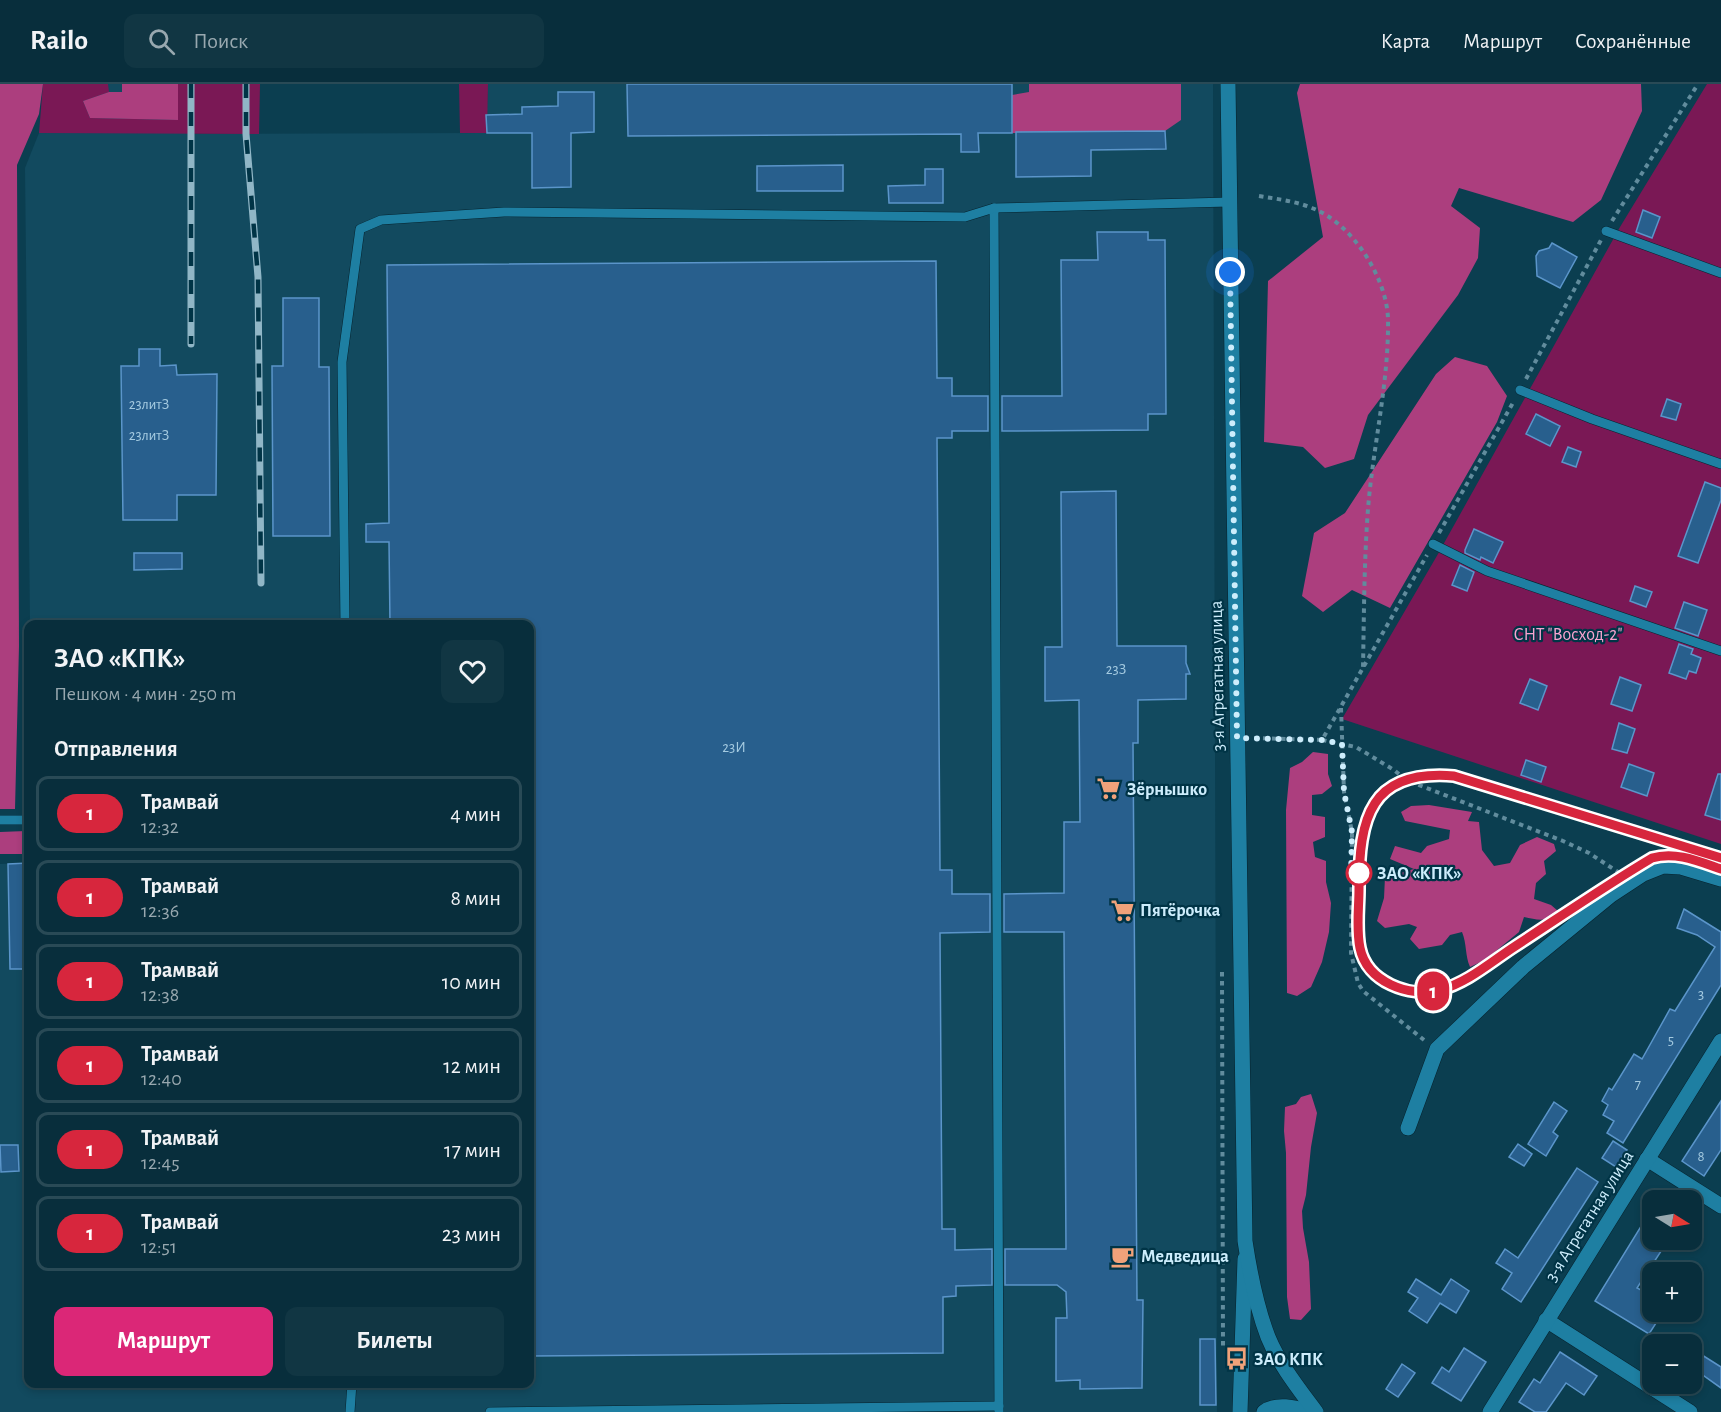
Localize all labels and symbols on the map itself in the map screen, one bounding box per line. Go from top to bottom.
your location [1215,257,1245,287]
house number: 23литЗ [129,397,169,412]
house number: 23литЗ [129,428,169,443]
street label: 3-я Агрегатная улица [1208,600,1228,751]
park label: СНТ "Восход-2" [1513,626,1623,644]
house number: 23З [1106,662,1126,677]
house number: 23И [722,740,746,755]
supermarket icon: Зёрнышко [1096,776,1122,802]
place label: Зёрнышко [1127,781,1207,799]
marker: ЗАО «КПК» [1346,860,1372,886]
place label: ЗАО «КПК» [1377,865,1462,883]
supermarket icon: Пятёрочка [1109,897,1135,923]
place label: Пятёрочка [1140,902,1221,920]
line badge: 1 [1414,972,1452,1010]
house number: 3 [1698,987,1704,1002]
house number: 5 [1668,1033,1674,1048]
house number: 7 [1635,1077,1641,1092]
street label: 3-я Агрегатная улица [1542,1148,1637,1285]
house number: 8 [1697,1149,1705,1164]
north arrow [1642,1190,1702,1250]
cafe icon: Медведица [1110,1243,1136,1269]
place label: Медведица [1141,1248,1229,1266]
bus stop icon: ЗАО КПК [1223,1346,1249,1372]
place label: ЗАО КПК [1254,1351,1323,1369]

